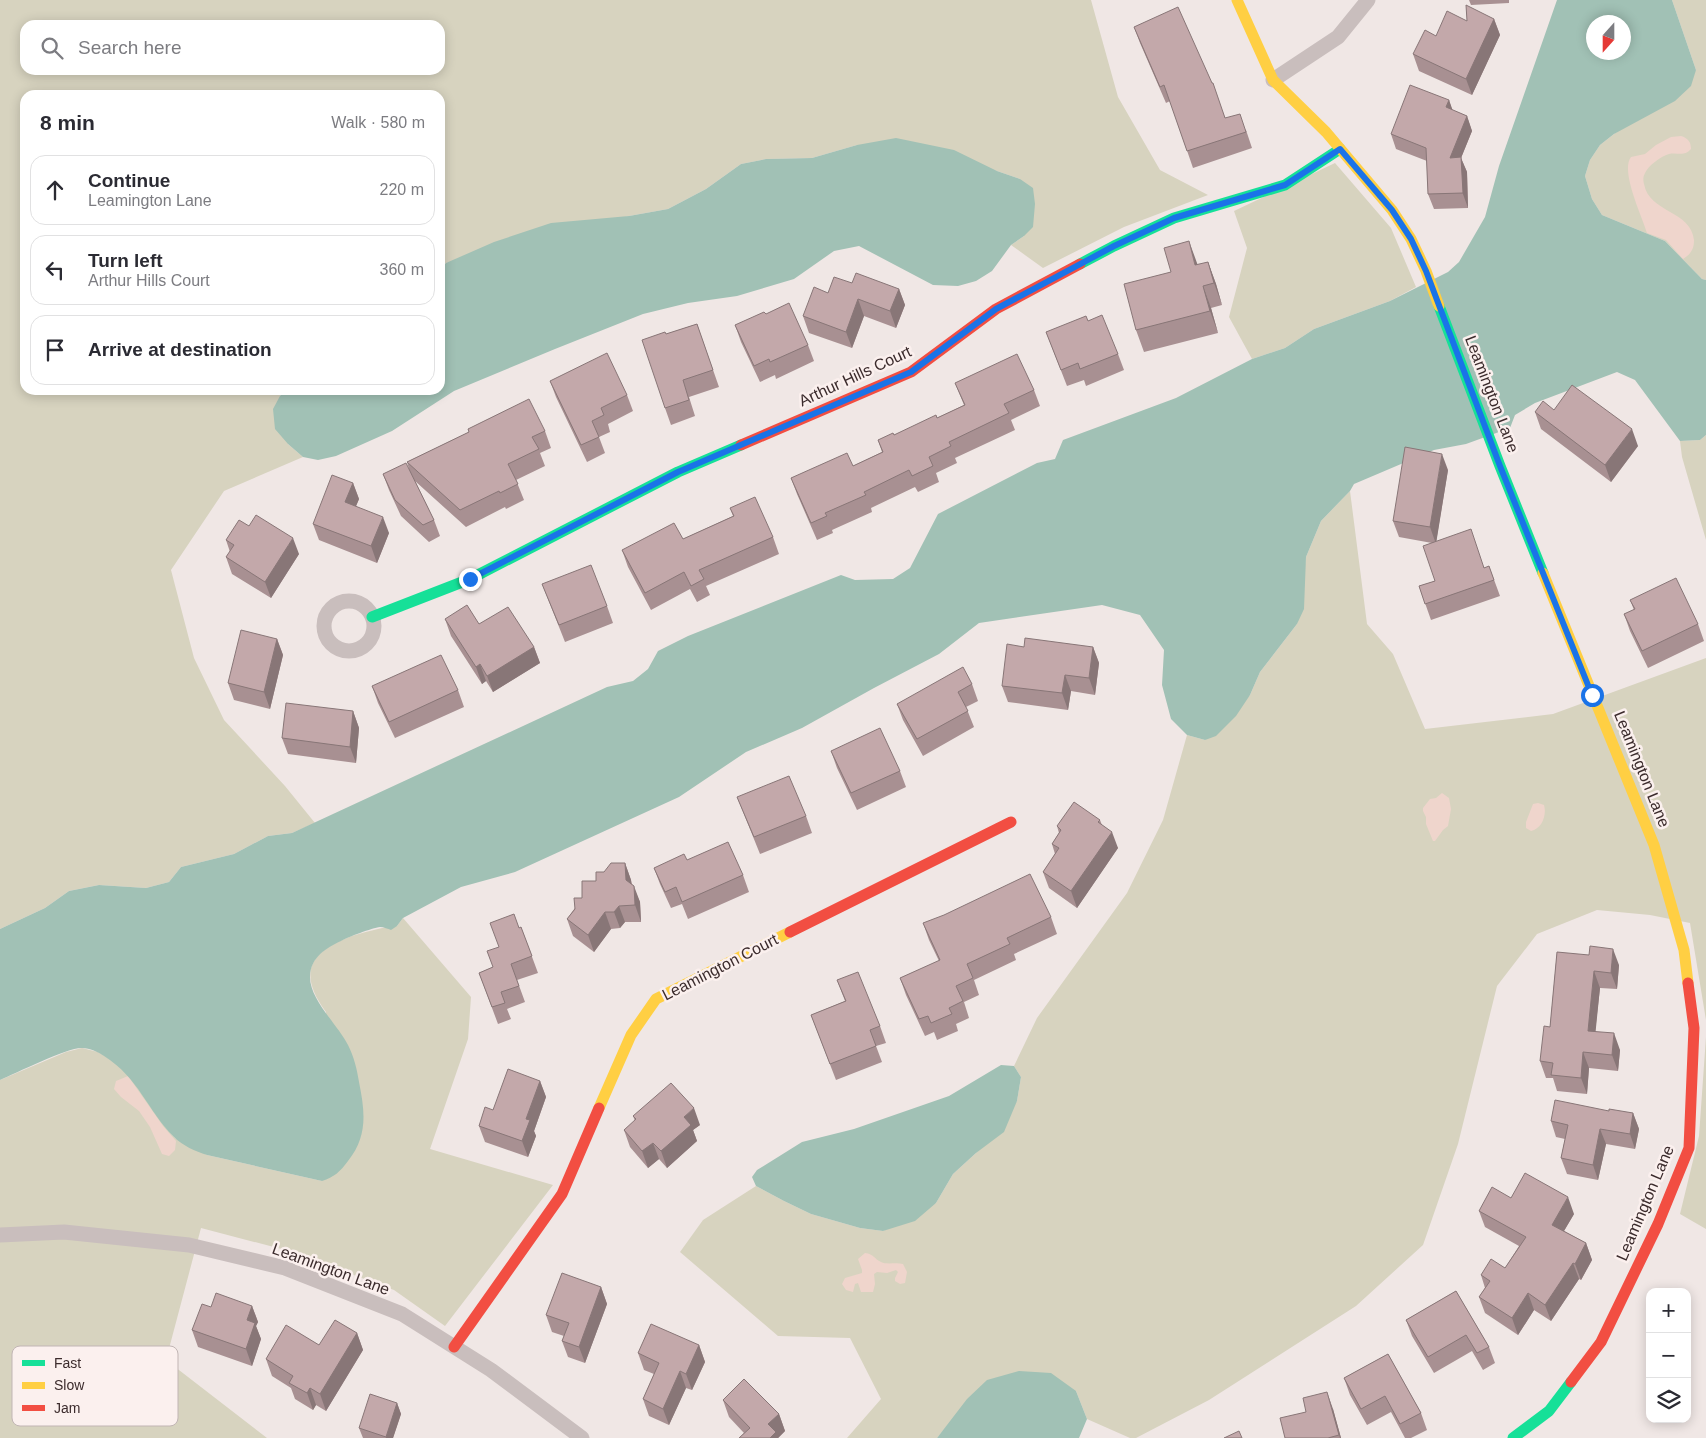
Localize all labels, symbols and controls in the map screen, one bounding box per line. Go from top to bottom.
north arrow [1586,15,1631,60]
search box [20,20,445,75]
icon: search [38,34,66,62]
text: Search here [78,37,182,58]
text: 8 min [40,111,95,134]
text: Walk · 580 m [331,114,425,131]
text: Continue [88,170,170,191]
icon: ahead [41,176,69,204]
text: 220 m [380,181,424,198]
text: Leamington Lane [88,192,212,209]
text: Turn left [88,250,163,271]
icon: left [41,256,69,284]
text: 360 m [380,261,424,278]
text: Arthur Hills Court [88,272,210,289]
street label: Leamington Lane [1462,333,1522,455]
icon: arrive [41,336,69,364]
text: Arrive at destination [88,339,272,360]
street label: Arthur Hills Court [796,342,914,409]
route end [459,568,482,591]
route start [1581,684,1604,707]
street label: Leamington Lane [1611,708,1673,830]
street label: Leamington Court [659,930,781,1003]
street label: Leamington Lane [1613,1143,1677,1263]
street label: Leamington Lane [270,1240,392,1298]
map controls [1646,1288,1691,1423]
button: + [1646,1288,1691,1333]
button: − [1646,1333,1691,1378]
legend [12,1346,178,1426]
text: Fast [54,1355,81,1371]
text: Slow [54,1377,85,1393]
button: layers [1646,1378,1691,1423]
text: Jam [54,1400,80,1416]

